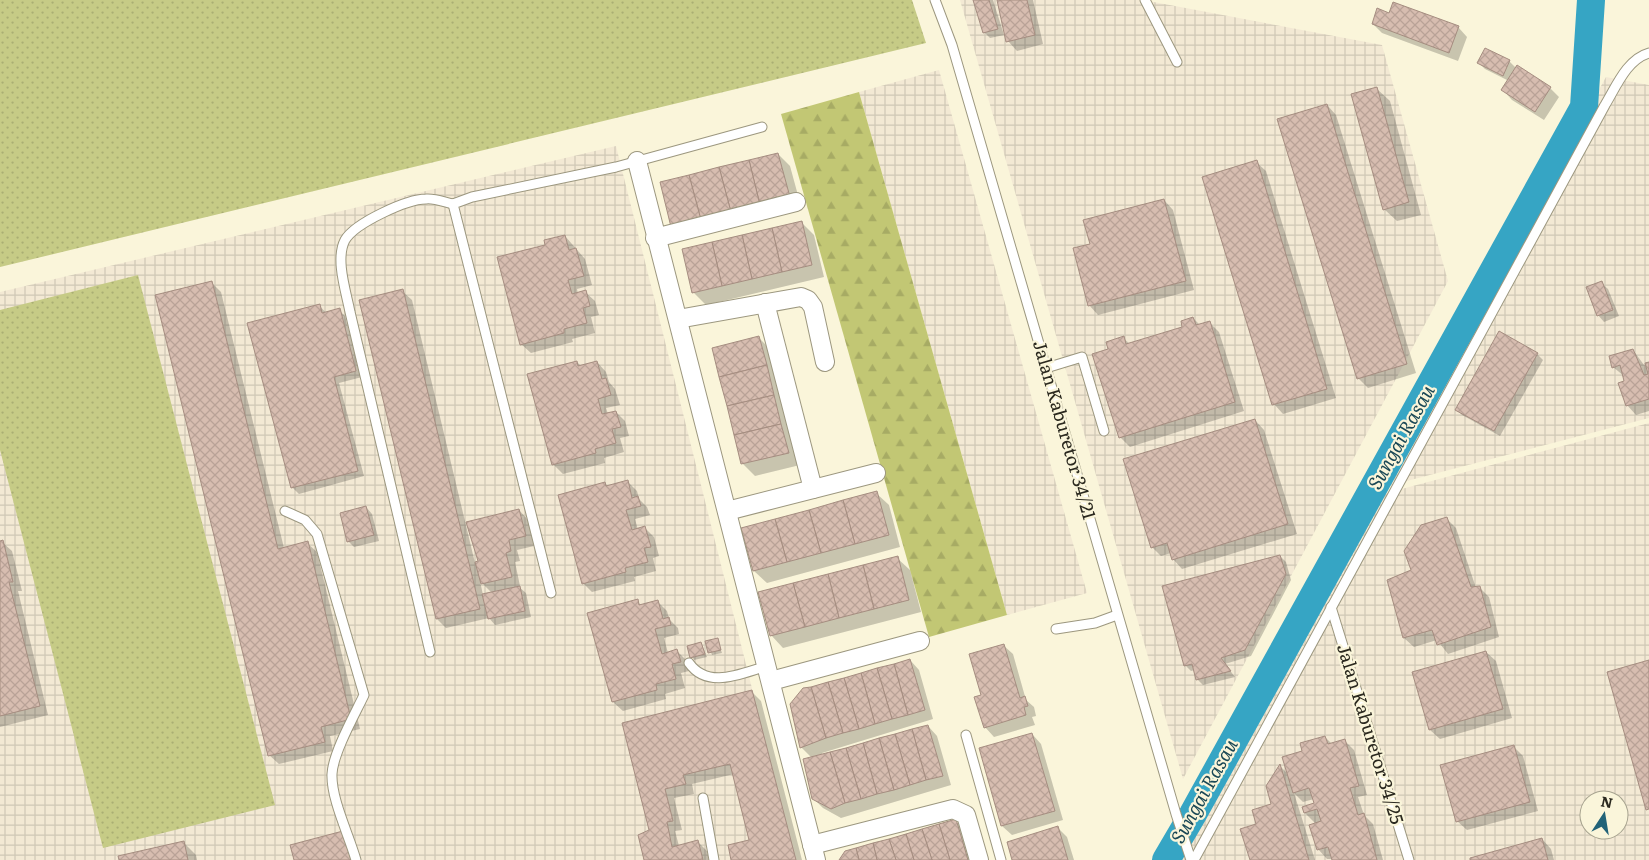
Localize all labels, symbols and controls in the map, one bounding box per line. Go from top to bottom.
street label: Jalan Kaburetor 34/21 [1027,337,1104,523]
water label: Sungai Rasau [1360,378,1441,494]
street label: Jalan Kaburetor 34/25 [1331,640,1412,827]
water label: Sungai Rasau [1163,732,1244,848]
north arrow [1579,790,1629,840]
text: N [1599,790,1615,812]

